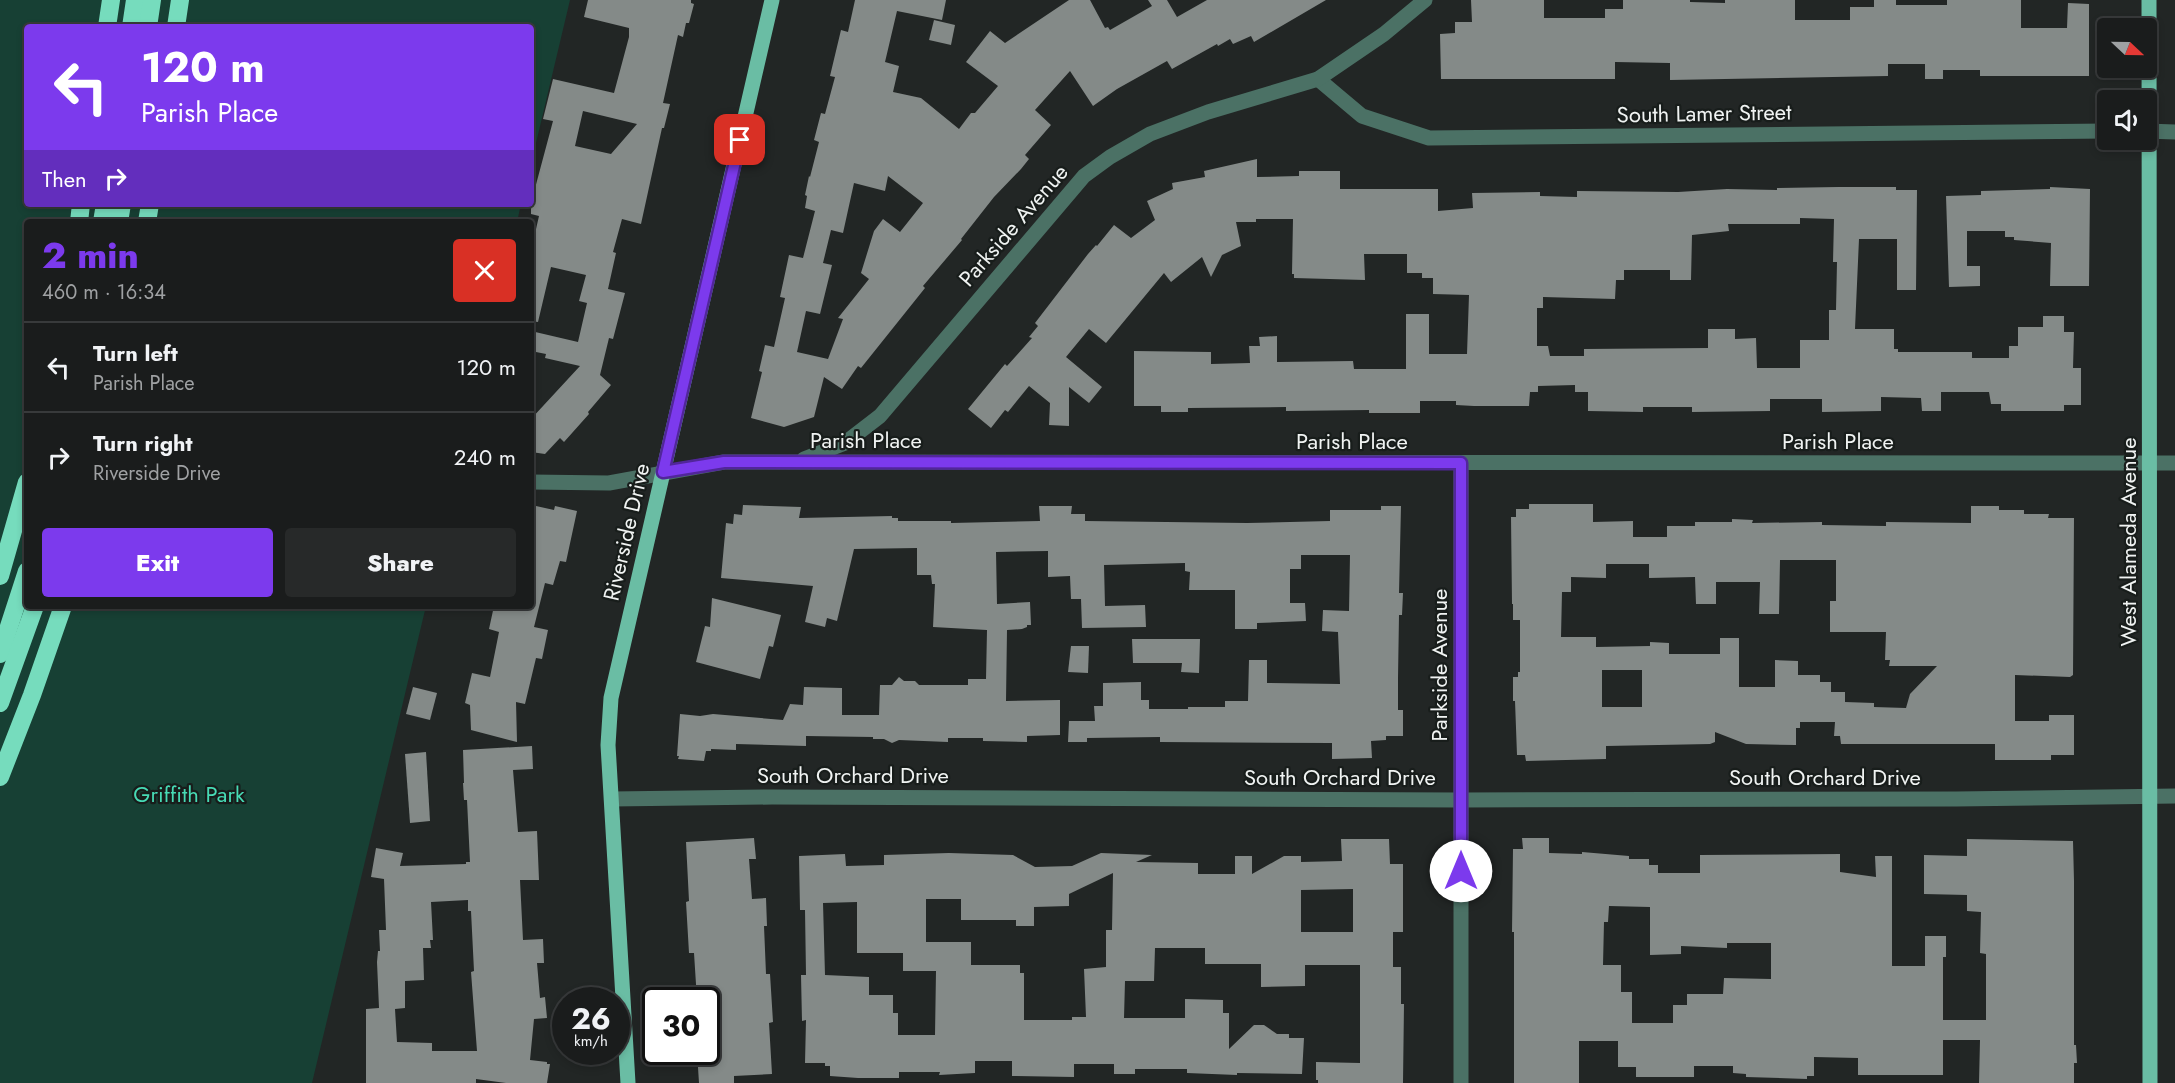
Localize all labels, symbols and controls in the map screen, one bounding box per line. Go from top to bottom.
north arrow [2097,18,2157,78]
map controls [2097,18,2157,150]
text: 120 m [141,37,265,98]
icon: left [42,48,120,126]
button: sound [2097,90,2157,150]
text: Parish Place [141,93,278,132]
street label: South Lamer Street [1616,95,1792,131]
pin [714,114,765,165]
icon: arrive [723,123,756,156]
street label: Parkside Avenue [951,157,1075,293]
icon: right [99,162,132,195]
text: Then [42,163,87,195]
text: 2 min [42,229,139,281]
button: close [453,239,516,302]
text: 460 m · 16:34 [42,278,166,307]
text: Turn left [93,337,178,369]
icon: left [42,351,75,384]
text: 120 m [457,351,516,383]
text: Parish Place [93,369,195,398]
street label: Parish Place [810,424,922,456]
street label: Parish Place [1296,425,1408,457]
street label: Parish Place [1782,425,1894,457]
text: Turn right [93,427,193,459]
street label: West Alameda Avenue [2112,437,2144,647]
icon: right [42,441,75,474]
text: 240 m [454,441,516,473]
text: Riverside Drive [93,459,220,488]
street label: Riverside Drive [595,460,657,604]
button: Exit [42,528,273,597]
button: Share [285,528,516,597]
street label: Parkside Avenue [1423,589,1455,741]
street label: South Orchard Drive [757,759,949,791]
street label: South Orchard Drive [1244,761,1436,793]
street label: South Orchard Drive [1729,761,1921,793]
park label: Griffith Park [133,778,245,810]
position arrow [1429,839,1493,903]
speed limit sign: 30 [642,987,720,1065]
text: 26 [571,997,611,1040]
text: km/h [574,1030,608,1052]

